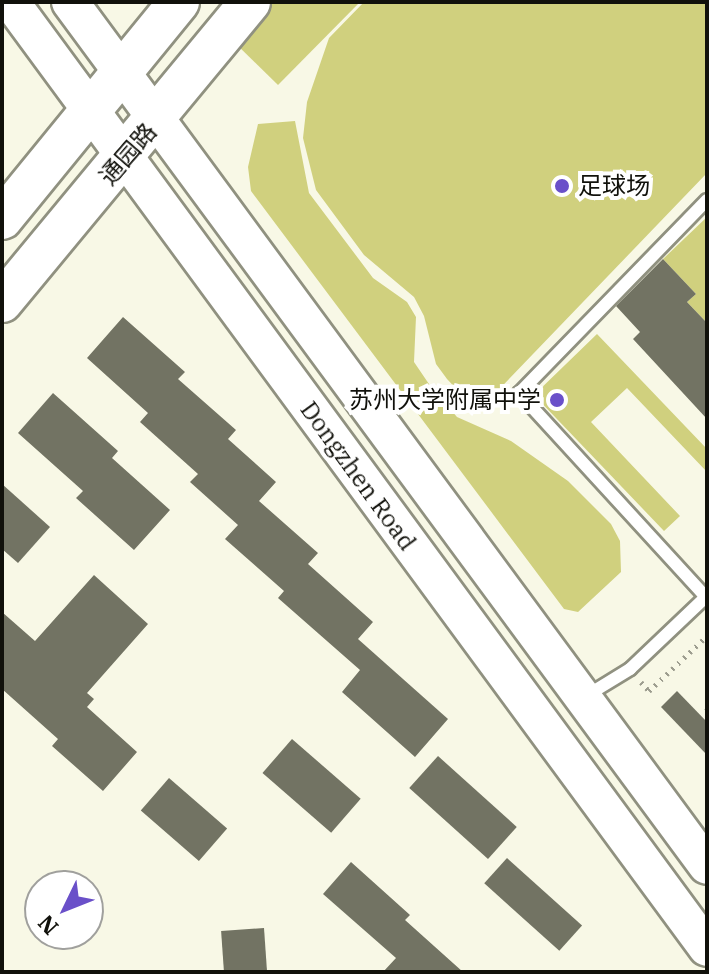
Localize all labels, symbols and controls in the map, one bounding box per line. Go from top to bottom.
street label: 通园路 [94,117,162,191]
place label: 足球场 [578,172,650,200]
marker: 足球场 [553,177,571,195]
place label: 苏州大学附属中学 [349,386,541,414]
marker: 苏州大学附属中学 [548,391,566,409]
street label: Dongzhen Road [294,396,422,556]
north arrow [24,870,104,950]
text: N [31,909,64,942]

